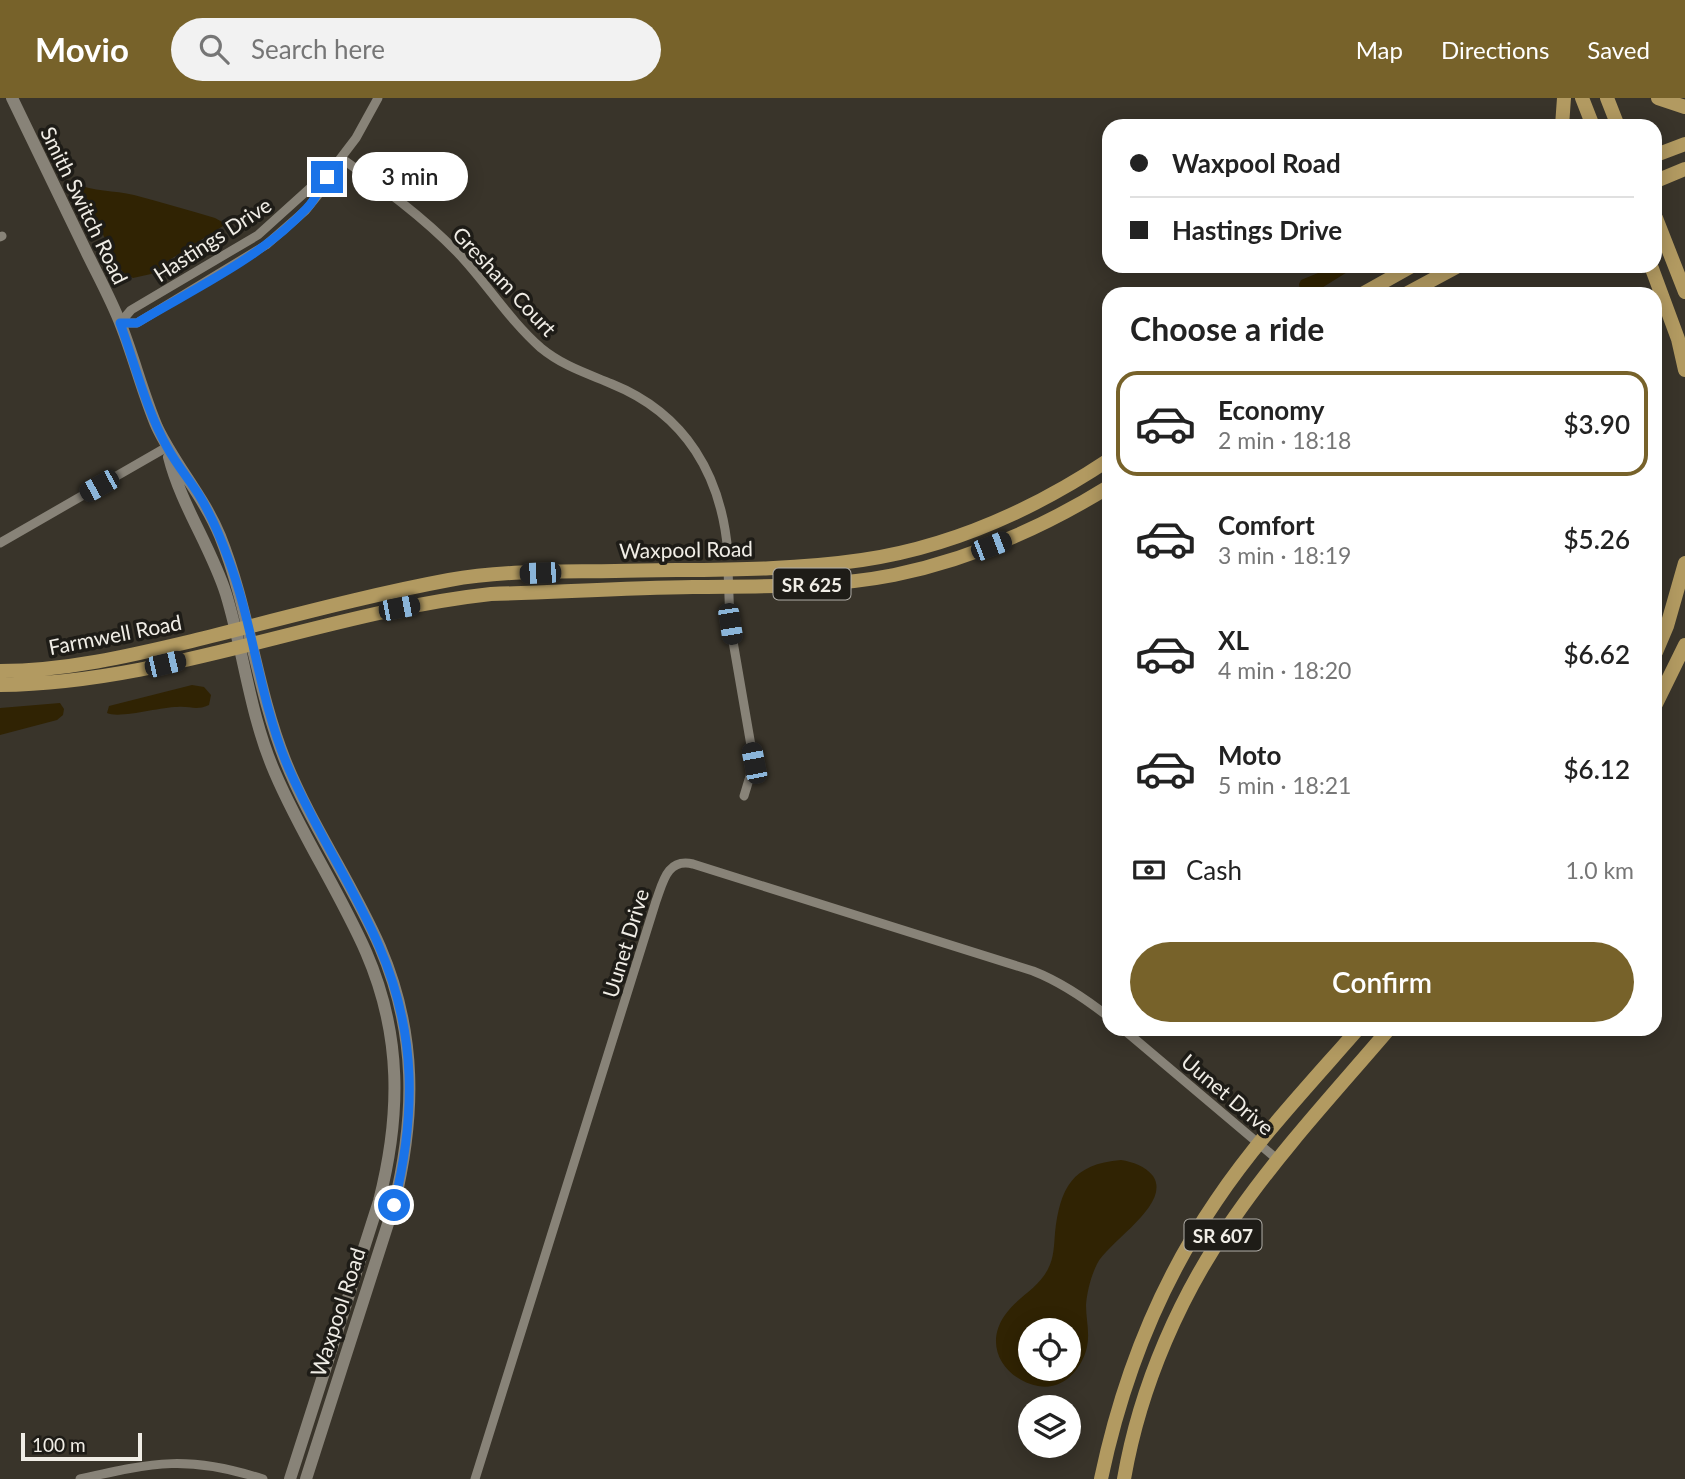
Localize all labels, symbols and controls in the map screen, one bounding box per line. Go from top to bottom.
search box [171,18,661,81]
text: Movio [35,29,129,69]
icon: search [195,30,233,68]
text: Search here [251,33,385,65]
text: Map [1356,35,1403,64]
text: Directions [1441,35,1549,64]
text: Saved [1587,35,1650,64]
street label: Smith Switch Road [36,122,134,288]
text: Waxpool Road [1172,147,1341,179]
callout: 3 min [352,153,467,202]
route end [311,161,343,193]
text: 3 min [382,162,438,190]
street label: Hastings Drive [148,192,276,286]
text: Hastings Drive [1172,214,1342,246]
street label: Gresham Court [448,221,562,341]
text: Choose a ride [1130,309,1324,348]
icon: car [1134,392,1197,455]
text: Economy [1218,394,1324,426]
text: $3.90 [1564,408,1630,440]
text: 2 min · 18:18 [1218,426,1351,454]
car [76,467,123,505]
icon: car [1134,507,1197,570]
text: Comfort [1218,509,1315,541]
text: $5.26 [1564,523,1630,555]
car [968,529,1015,563]
street label: Waxpool Road [619,535,753,563]
text: 3 min · 18:19 [1218,541,1351,569]
car [519,562,562,584]
road number: SR 625 [774,569,850,600]
car [377,594,422,622]
car [717,602,744,646]
street label: Farmwell Road [46,609,184,659]
icon: car [1134,622,1197,685]
text: XL [1218,624,1249,656]
text: $6.62 [1564,638,1630,670]
car [143,649,188,679]
text: 4 min · 18:20 [1218,656,1351,684]
icon: car [1134,737,1197,800]
text: Moto [1218,739,1281,771]
car [740,740,769,786]
text: $6.12 [1564,753,1630,785]
text: 5 min · 18:21 [1218,771,1351,799]
icon: cash [1130,851,1168,889]
text: Cash [1186,854,1242,886]
text: 1.0 km [1565,856,1634,884]
street label: Uunet Drive [597,886,653,1000]
button: Confirm [1130,942,1634,1022]
street label: Uunet Drive [1177,1048,1279,1140]
route start [378,1189,410,1221]
road number: SR 607 [1184,1219,1262,1250]
street label: Waxpool Road [304,1244,370,1380]
map controls [1018,1318,1081,1458]
button: locate [1018,1318,1081,1381]
button: layers [1018,1395,1081,1458]
scale bar [21,1430,142,1462]
text: 100 m [32,1433,86,1456]

